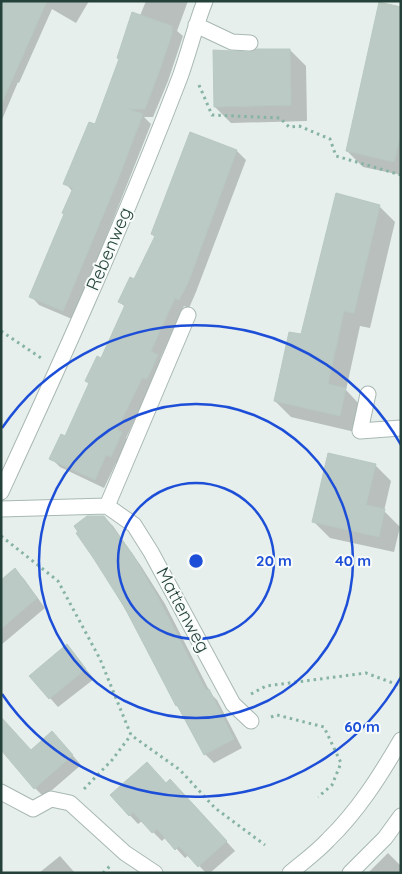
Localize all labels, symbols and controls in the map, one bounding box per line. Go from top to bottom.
street label: Rebenweg [81,204,136,294]
text: 20 m [256,551,292,570]
text: 40 m [335,551,371,570]
centre of rings [187,552,205,570]
street label: Mattenweg [151,563,216,656]
text: 60 m [344,717,380,736]

